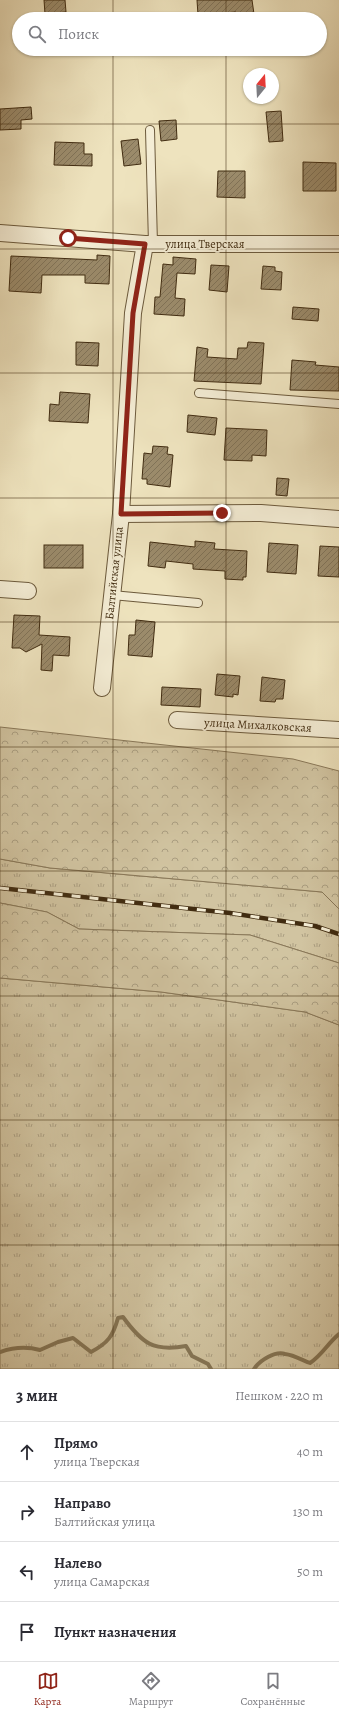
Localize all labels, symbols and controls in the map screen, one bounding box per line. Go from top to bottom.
search box [12,12,327,56]
icon: search [26,23,48,45]
text: Поиск [58,24,99,44]
north arrow [243,68,279,104]
route start [59,229,77,247]
street label: улица Тверская [164,236,245,252]
route end [213,504,231,522]
street label: Балтийская улица [101,525,127,620]
street label: улица Михалковская [203,714,312,736]
text: 3 мин [16,1384,58,1407]
text: Пешком · 220 m [235,1387,323,1404]
text: Прямо [54,1433,98,1453]
icon: ahead [16,1441,38,1463]
text: 40 m [297,1443,323,1460]
text: улица Тверская [54,1453,140,1470]
text: Направо [54,1493,111,1513]
icon: right [16,1501,38,1523]
text: 130 m [293,1503,323,1520]
text: Балтийская улица [54,1513,155,1530]
text: Налево [54,1553,102,1573]
icon: left [16,1561,38,1583]
text: 50 m [297,1563,323,1580]
text: улица Самарская [54,1573,150,1590]
icon: arrive [16,1621,38,1643]
text: Пункт назначения [54,1622,176,1642]
tab: Карта [34,1670,61,1709]
tab: Маршрут [129,1670,173,1709]
tab: Сохранённые [240,1670,305,1709]

